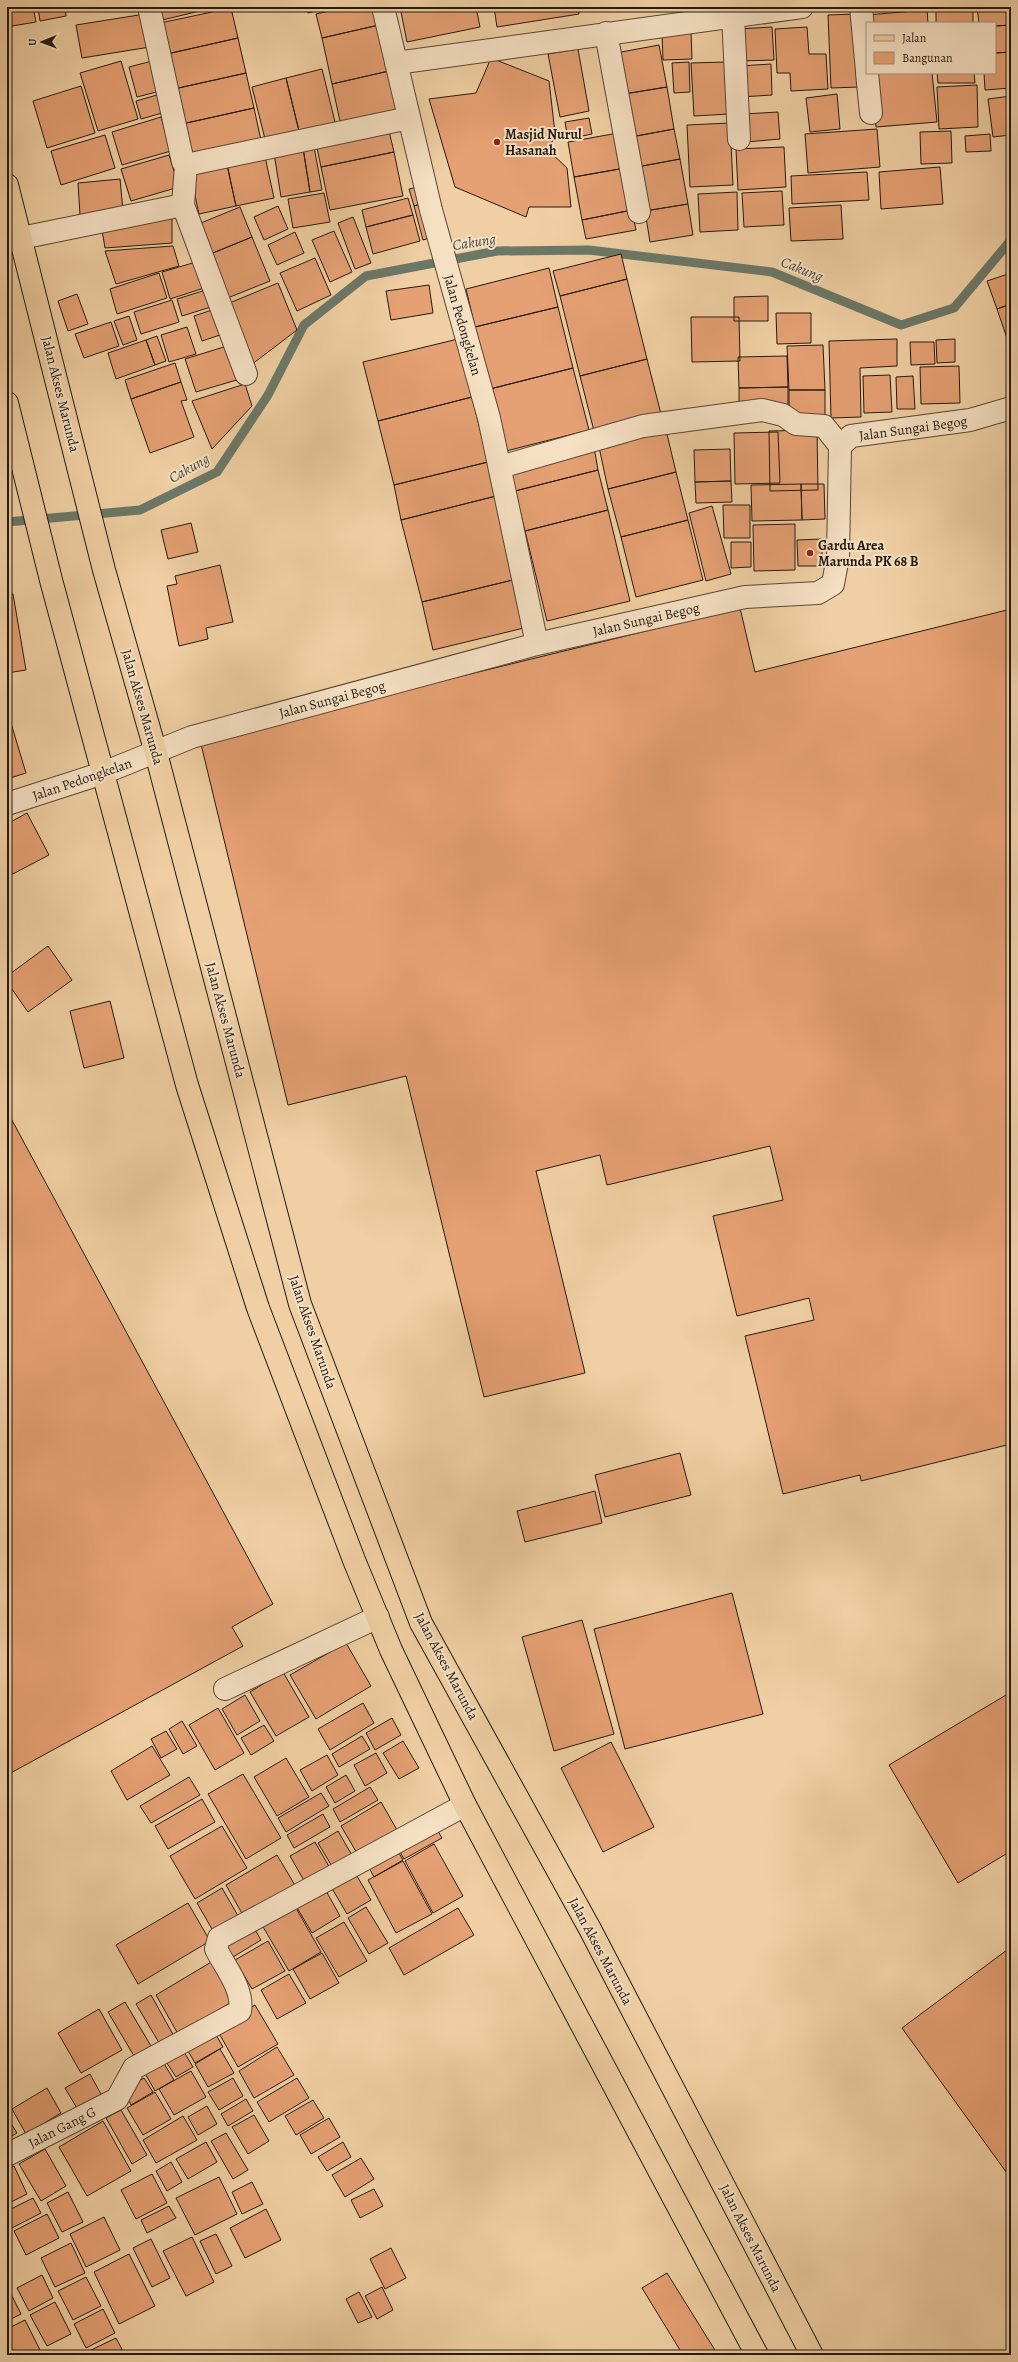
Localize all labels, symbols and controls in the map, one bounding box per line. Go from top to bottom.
north arrow [22,22,62,62]
legend [866,22,996,74]
text: Jalan [902,30,927,46]
text: U [25,38,40,46]
text: Bangunan [902,50,953,66]
place label: Masjid Nurul Hasanah [505,125,582,160]
marker: Masjid Nurul Hasanah [492,137,502,147]
water label: Cakung [451,229,497,255]
water label: Cakung [778,252,826,287]
street label: Jalan Pedongkelan [439,272,486,378]
street label: Jalan Akses Marunda [37,334,84,455]
street label: Jalan Sungai Begog [858,411,968,445]
water label: Cakung [165,448,213,488]
place label: Gardu Area Marunda PK 68 B [818,536,919,571]
marker: Gardu Area Marunda PK 68 B [805,548,815,558]
street label: Jalan Sungai Begog [591,598,701,641]
street label: Jalan Akses Marunda [117,647,168,767]
street label: Jalan Sungai Begog [277,676,387,723]
street label: Jalan Pedongkelan [30,753,135,805]
street label: Jalan Akses Marunda [201,960,250,1081]
street label: Jalan Akses Marunda [284,1273,341,1392]
street label: Jalan Akses Marunda [410,1609,483,1724]
street label: Jalan Akses Marunda [564,1894,637,2009]
street label: Jalan Gang G [25,2102,99,2153]
street label: Jalan Akses Marunda [715,2181,786,2296]

